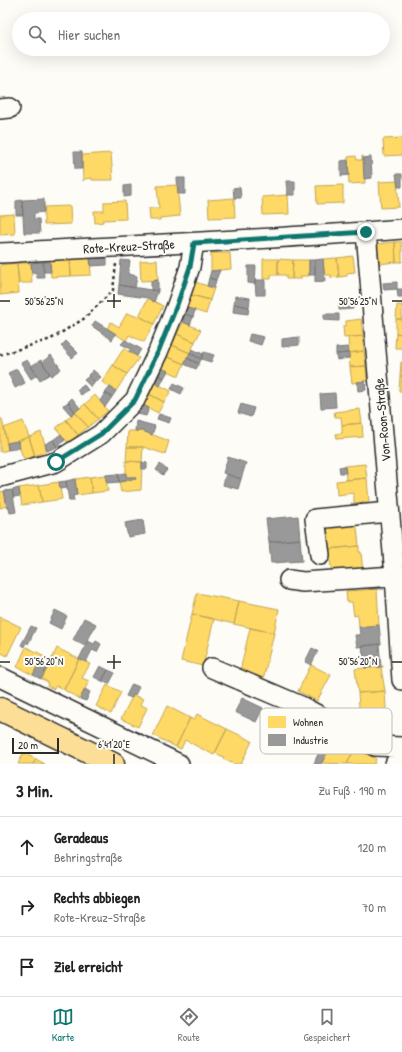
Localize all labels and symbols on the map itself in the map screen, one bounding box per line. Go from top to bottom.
route end [357,223,375,241]
street label: Rote-Kreuz-Straße [83,235,175,257]
text: 50°56'25"N [25,295,63,308]
text: 50°56'25"N [339,295,377,308]
street label: Von-Roon-Straße [369,377,395,463]
route start [47,453,65,471]
text: 50°56'20"N [25,655,63,668]
text: 50°56'20"N [339,655,377,668]
legend [260,708,392,754]
text: Wohnen [293,715,323,729]
text: Industrie [293,733,329,747]
scale bar [12,736,59,755]
text: 6°41'20"E [98,738,131,751]

